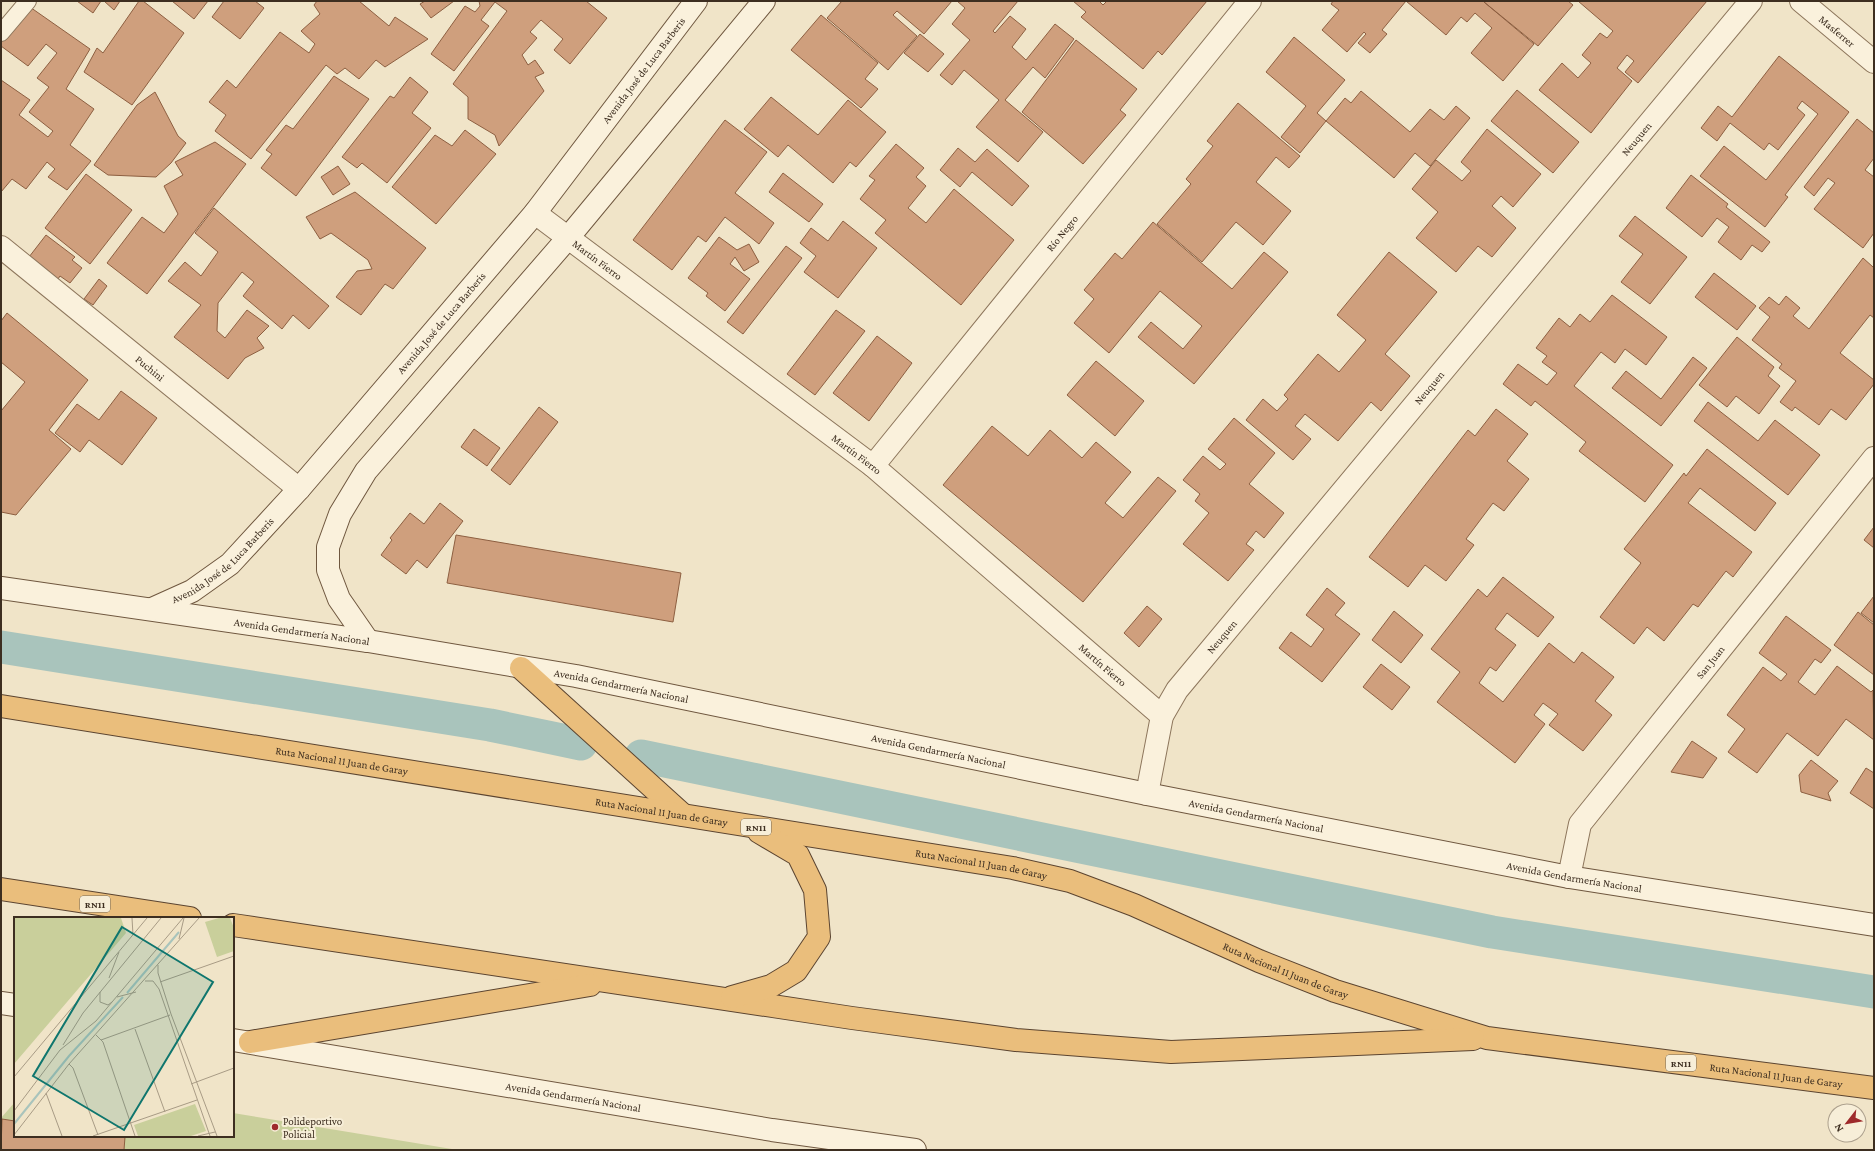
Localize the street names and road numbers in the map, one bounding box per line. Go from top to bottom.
street label: Masferrer [1817,13,1857,50]
street label: Avenida José de Luca Barberis [599,15,688,125]
street label: Neuquen [1619,119,1654,158]
street label: Río Negro [1044,212,1080,253]
street label: Martín Fierro [570,237,625,283]
street label: Avenida José de Luca Barberis [394,270,488,376]
street label: Puchini [133,353,167,383]
street label: Neuquen [1411,368,1446,407]
street label: Martín Fierro [830,431,884,477]
street label: Avenida José de Luca Barberis [170,515,276,605]
street label: Avenida Gendarmería Nacional [233,616,371,647]
street label: Neuquen [1204,617,1239,656]
street label: Martín Fierro [1077,641,1129,689]
street label: San Juan [1693,643,1727,681]
street label: Avenida Gendarmería Nacional [553,666,690,705]
street label: Avenida Gendarmería Nacional [870,731,1007,771]
street label: Ruta Nacional 11 Juan de Garay [275,744,410,778]
street label: Ruta Nacional 11 Juan de Garay [595,795,730,829]
street label: Avenida Gendarmería Nacional [1188,796,1325,835]
road number: RN11 [741,819,771,835]
street label: Ruta Nacional 11 Juan de Garay [914,846,1049,883]
street label: Avenida Gendarmería Nacional [1506,859,1643,894]
road number: RN11 [80,896,110,912]
street label: Ruta Nacional 11 Juan de Garay [1221,940,1351,1002]
road number: RN11 [1666,1055,1696,1071]
street label: Ruta Nacional 11 Juan de Garay [1709,1061,1844,1091]
street label: Avenida Gendarmería Nacional [505,1080,642,1114]

